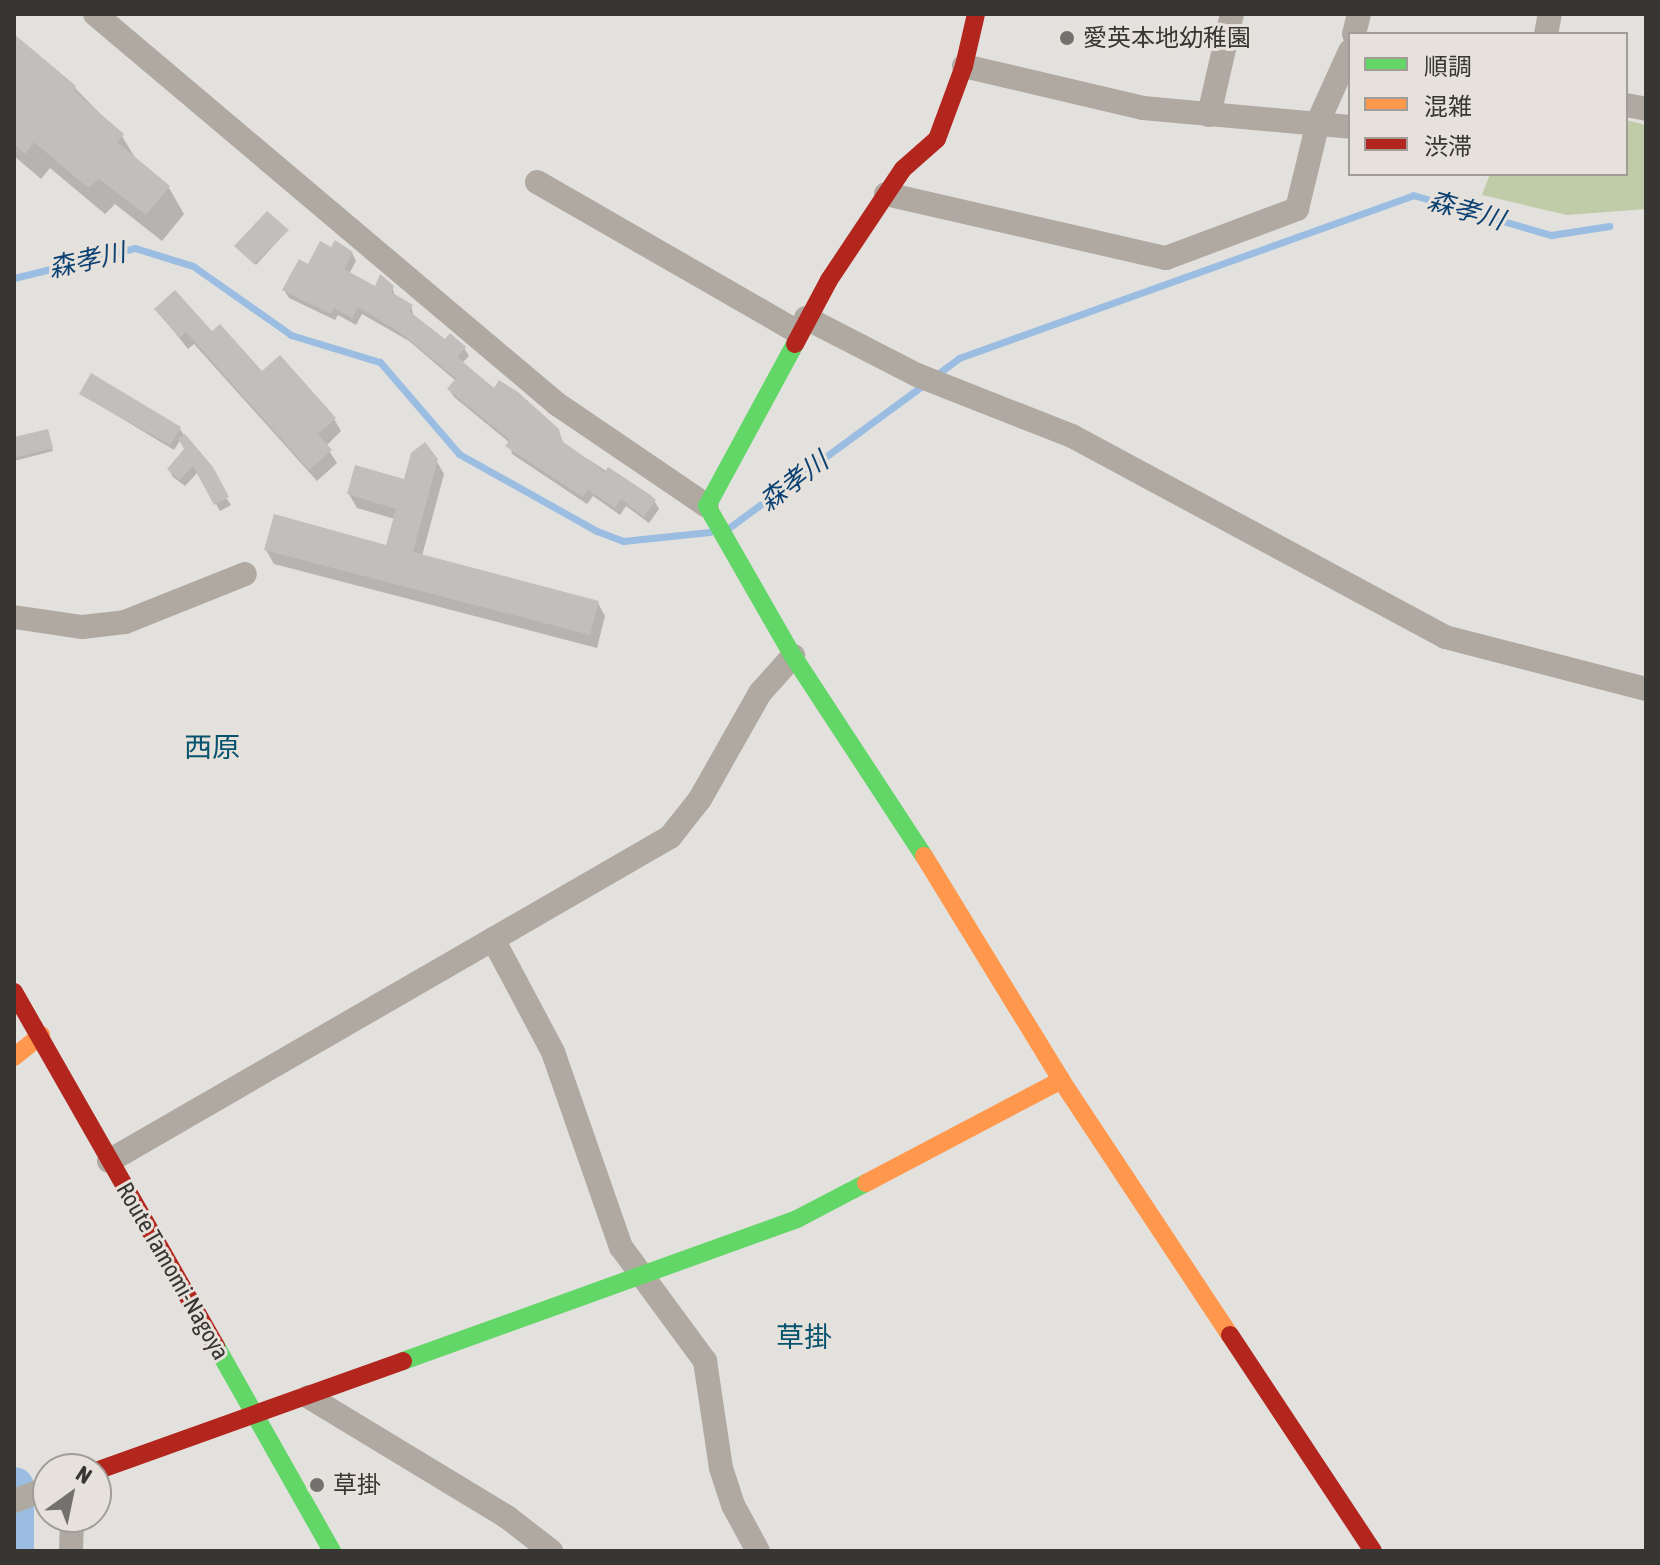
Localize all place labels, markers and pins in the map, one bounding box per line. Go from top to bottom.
place label: 愛英本地幼稚園 [1083,24,1251,52]
marker: 愛英本地幼稚園 [1058,29,1076,47]
place label: 草掛 [333,1471,381,1499]
marker: 草掛 [308,1476,326,1494]

